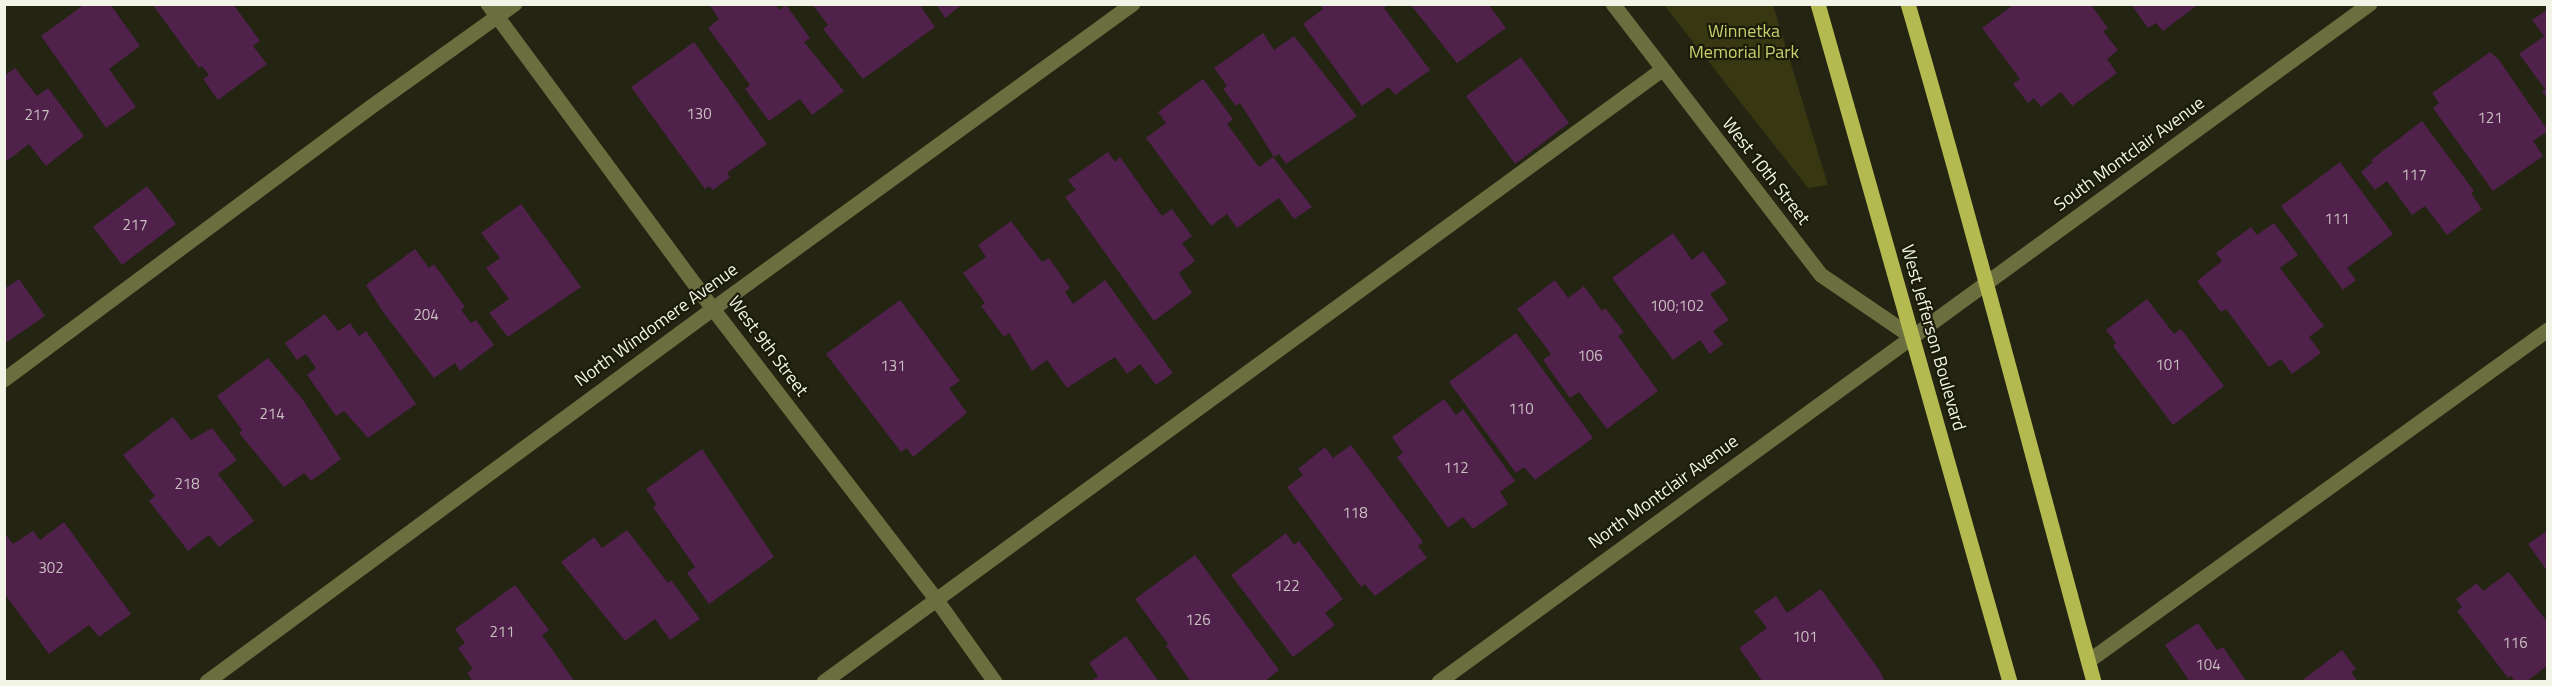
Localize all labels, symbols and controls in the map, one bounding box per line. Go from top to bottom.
park label: Winnetka Memorial Park [1689,22,1799,64]
street label: South Montclair Avenue [2051,93,2209,217]
house number: 130 [686,106,712,124]
house number: 217 [24,107,50,125]
house number: 121 [2477,110,2503,128]
street label: West 10th Street [1717,114,1813,230]
house number: 117 [2401,167,2427,185]
house number: 111 [2324,211,2350,229]
house number: 217 [122,217,148,235]
street label: West Jefferson Boulevard [1895,243,1969,433]
street label: North Windomere Avenue [571,260,743,392]
street label: West 9th Street [722,293,812,401]
house number: 100;102 [1650,298,1704,316]
house number: 204 [413,307,439,325]
house number: 106 [1577,348,1603,366]
house number: 101 [2155,357,2181,375]
house number: 131 [880,358,906,376]
house number: 110 [1508,401,1534,419]
house number: 214 [259,406,285,424]
street label: North Montclair Avenue [1585,431,1743,555]
house number: 112 [1443,460,1469,478]
house number: 218 [174,476,200,494]
house number: 118 [1342,505,1368,523]
house number: 302 [38,560,64,578]
house number: 122 [1274,578,1300,596]
house number: 126 [1185,612,1211,630]
house number: 211 [489,624,515,642]
house number: 101 [1792,629,1818,647]
house number: 116 [2502,635,2528,653]
house number: 104 [2195,657,2221,675]

